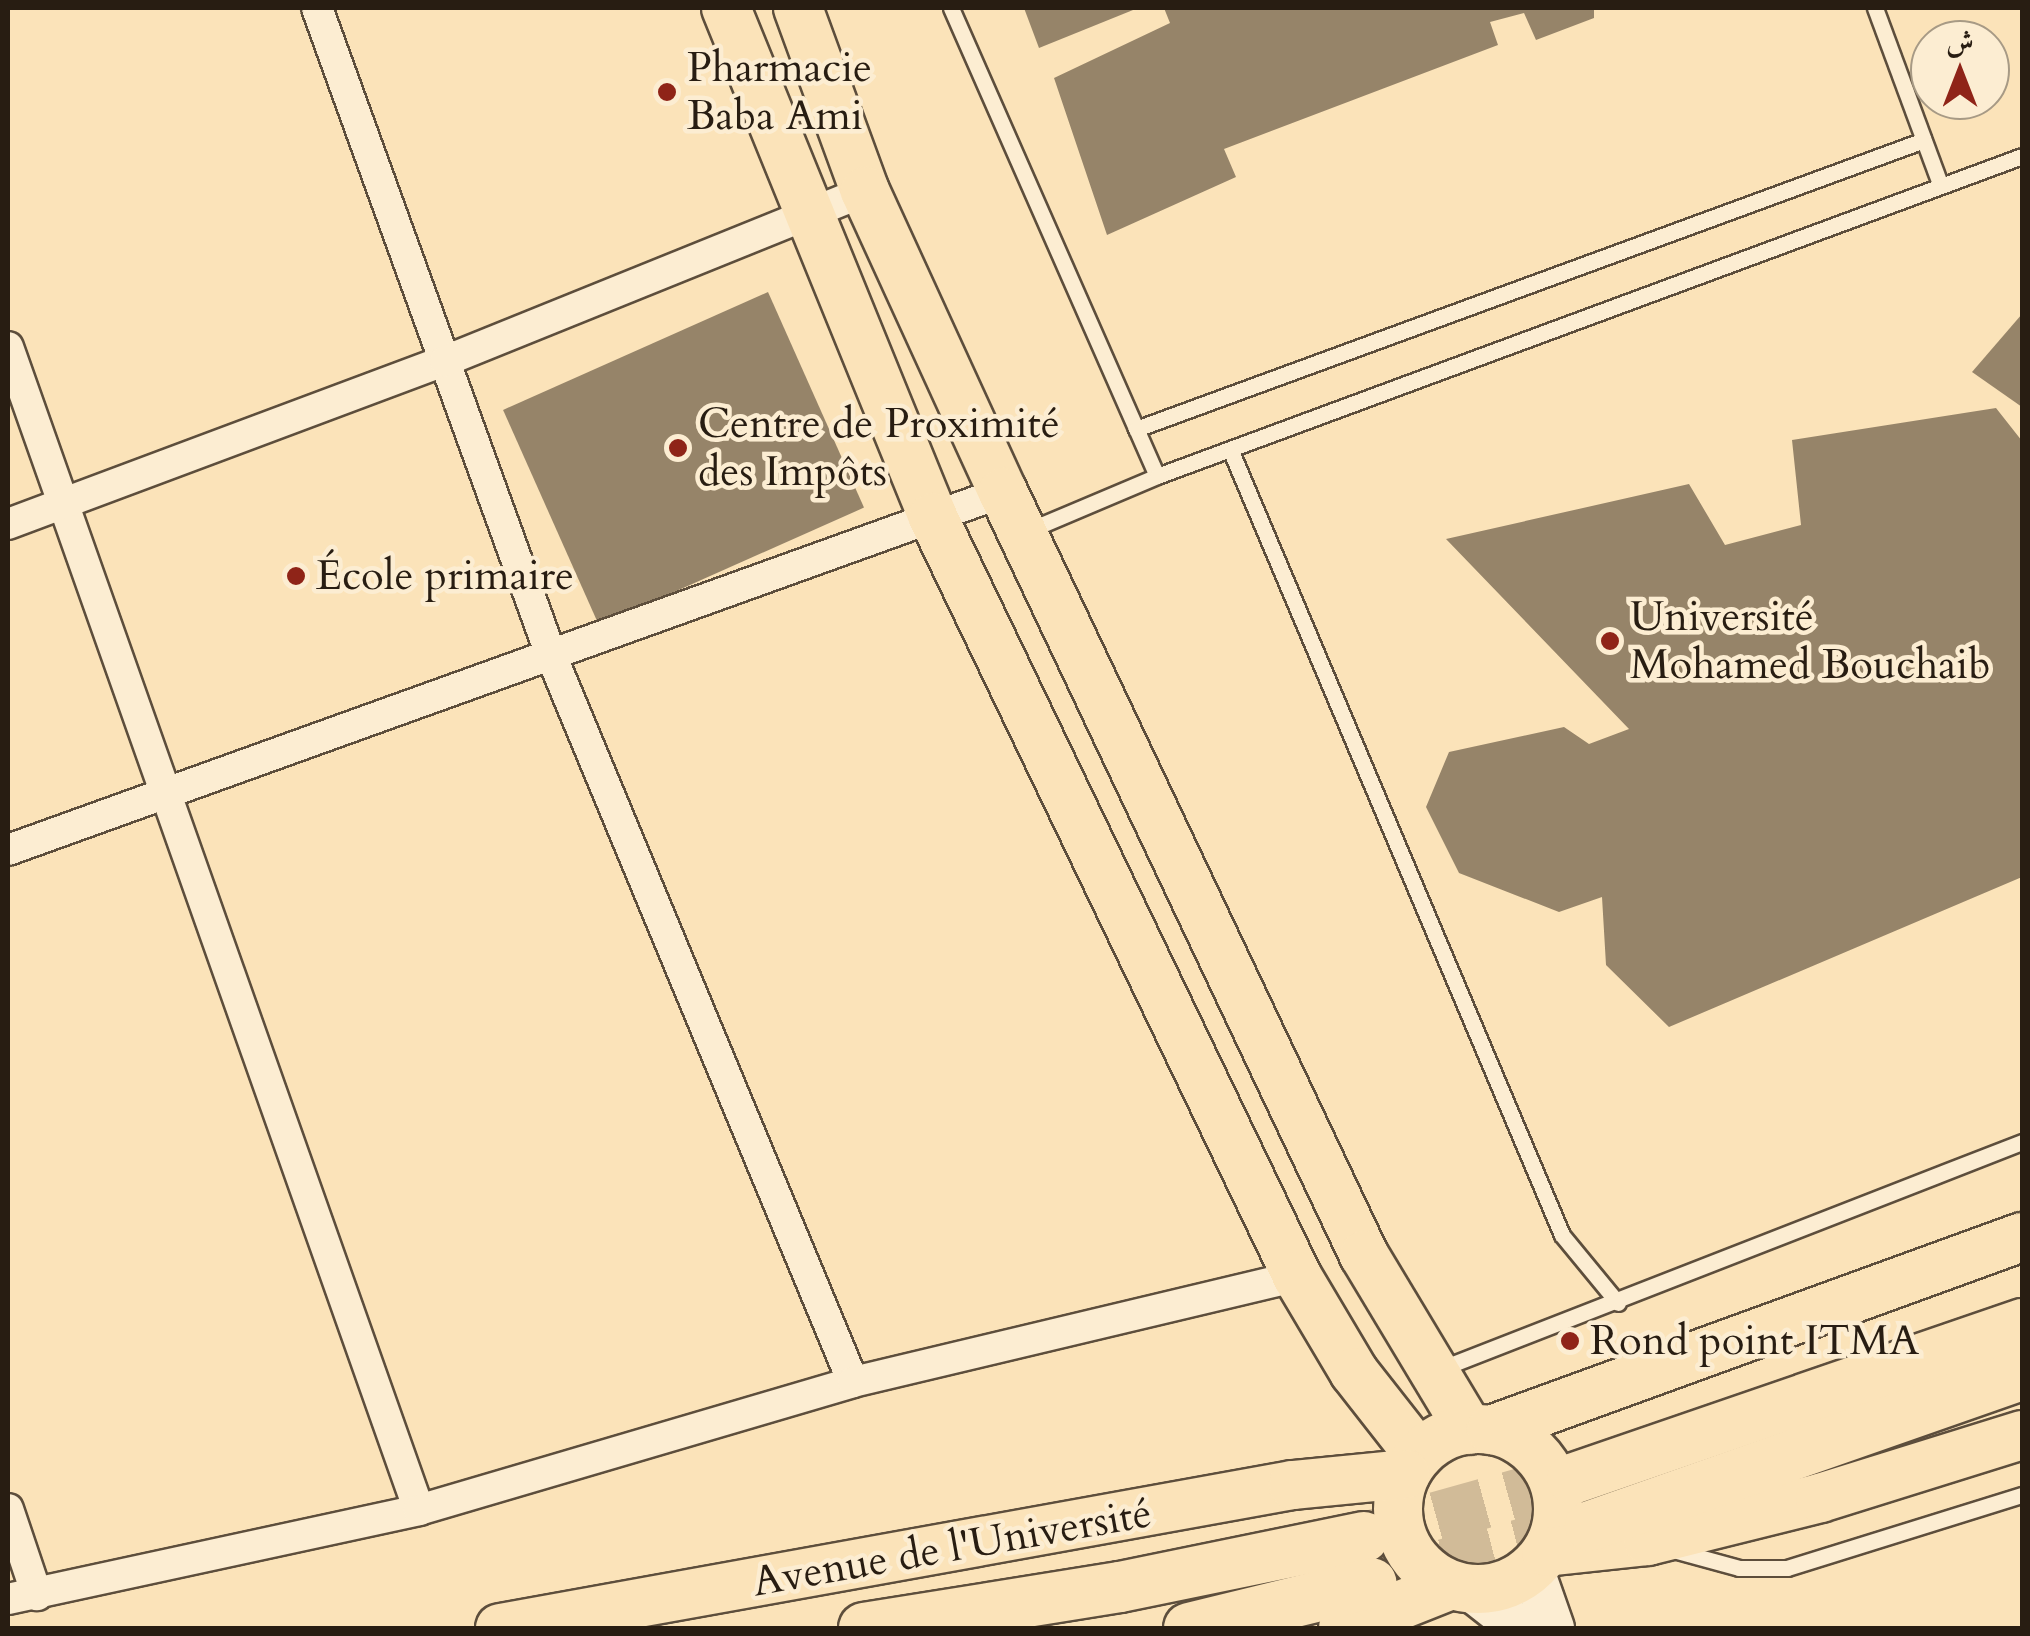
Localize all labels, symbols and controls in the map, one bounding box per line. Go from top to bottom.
north arrow [1910,20,2010,120]
text: ش [1946,23,1974,61]
place label: Pharmacie Baba Ami [687,43,872,142]
marker: Pharmacie Baba Ami [656,81,678,103]
place label: Centre de Proximité des Impôts [698,399,1060,498]
marker: Centre de Proximité des Impôts [667,437,689,459]
place label: École primaire [316,551,574,601]
marker: École primaire [285,565,307,587]
place label: Université Mohamed Bouchaib [1630,592,1991,690]
marker: Université Mohamed Bouchaib [1599,630,1621,652]
place label: Rond point ITMA [1590,1316,1919,1366]
marker: Rond point ITMA [1559,1330,1581,1352]
street label: Avenue de l'Université [749,1488,1155,1608]

